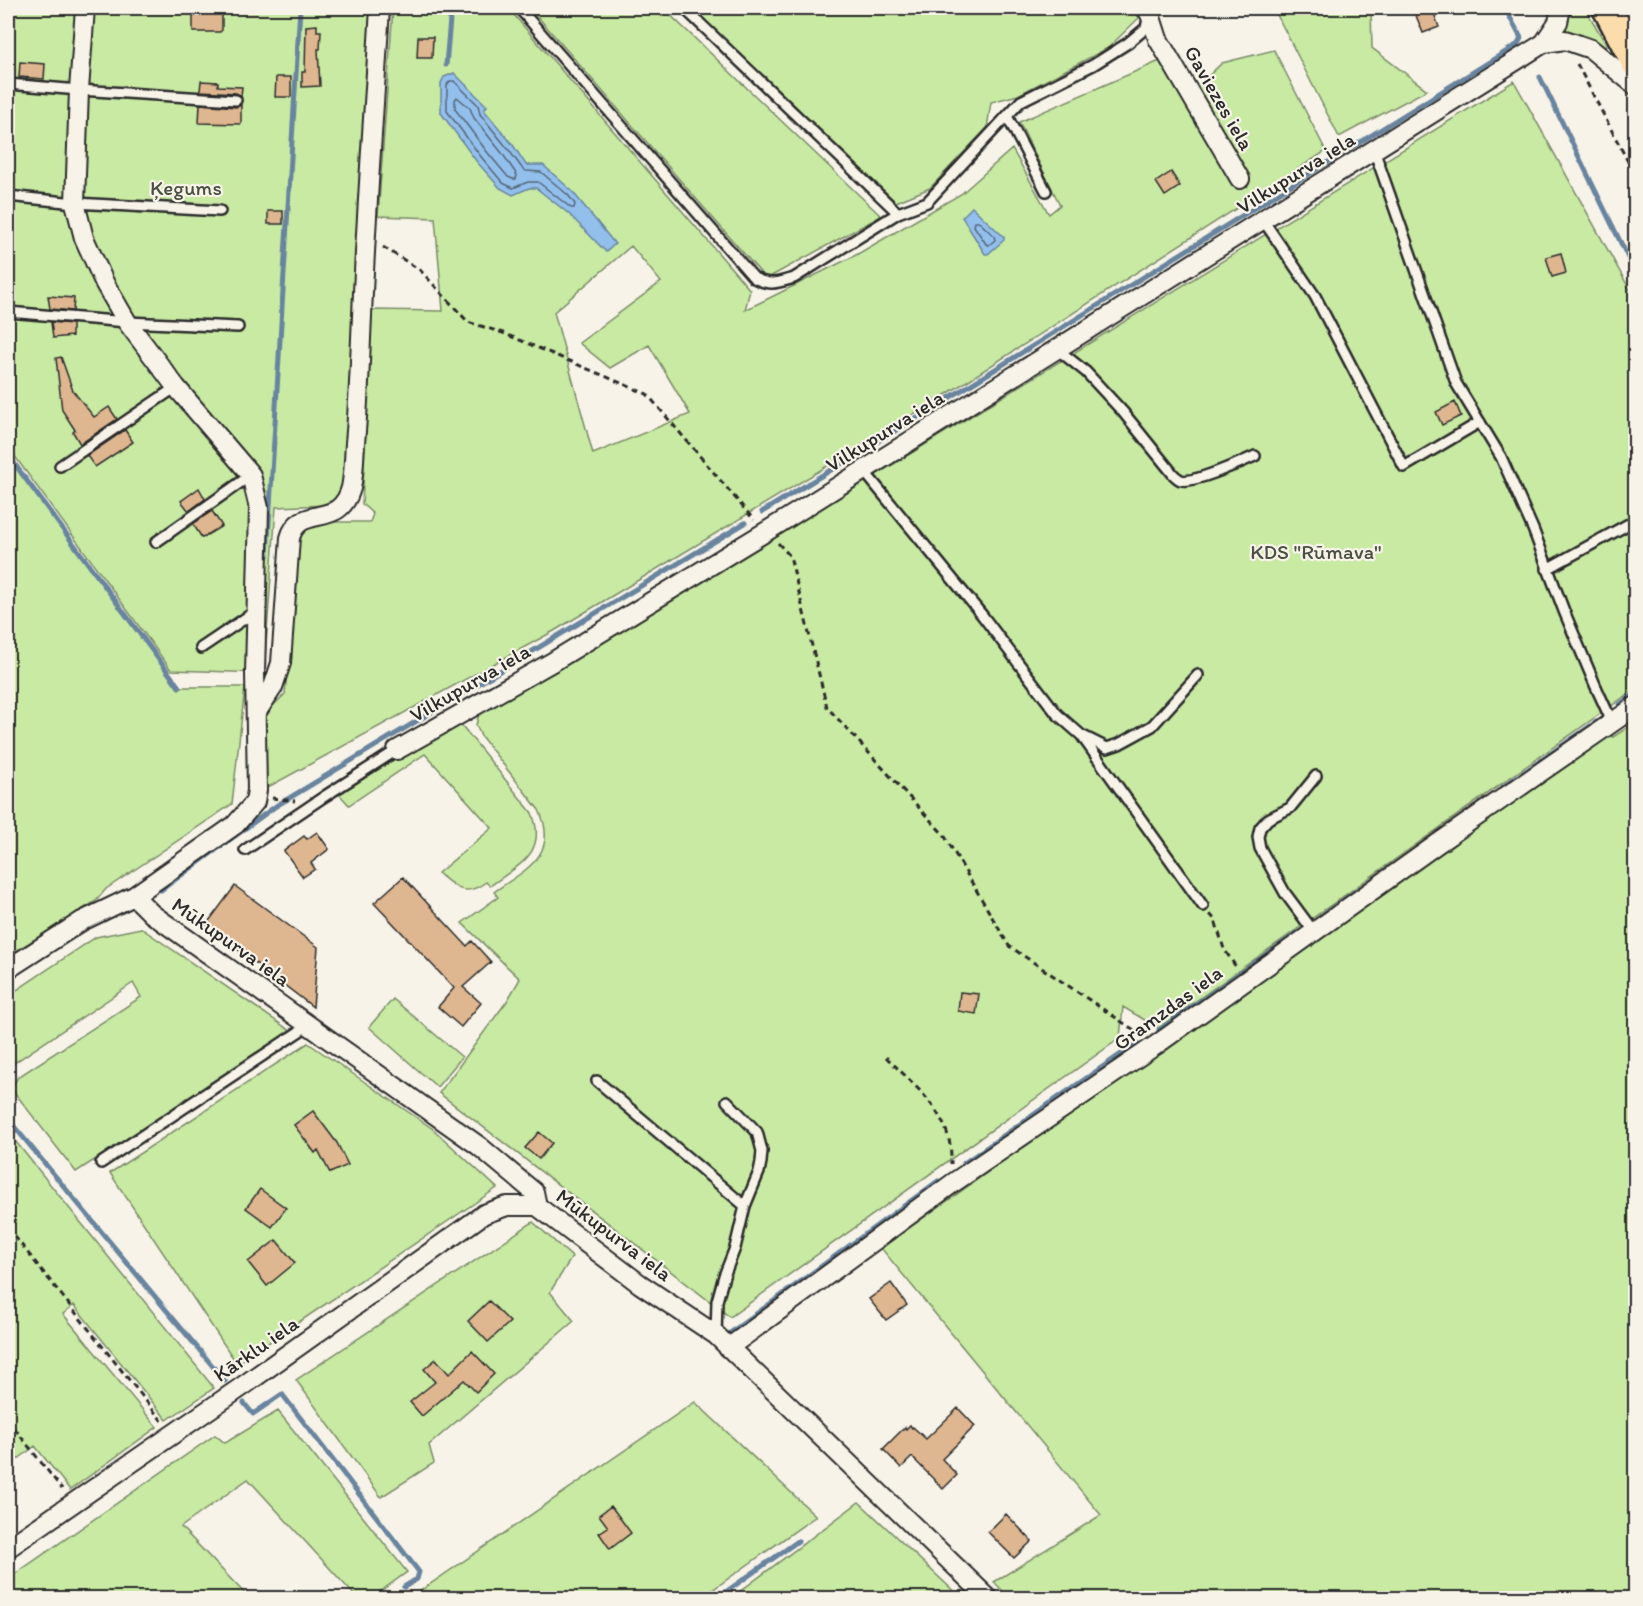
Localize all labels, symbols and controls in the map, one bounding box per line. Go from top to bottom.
street label: Gaviezes iela [1179,41,1259,155]
street label: Vilkupurva iela [1232,126,1360,219]
park label: Ķegums [150,175,222,200]
street label: Vilkupurva iela [821,384,949,477]
park label: KDS "Rūmava" [1250,539,1382,564]
street label: Vilkupurva iela [405,638,534,727]
street label: Mūkupurva iela [167,892,295,992]
street label: Gramzdas iela [1109,960,1227,1055]
street label: Mūkupurva iela [552,1183,677,1286]
street label: Kārklu iela [208,1310,303,1387]

